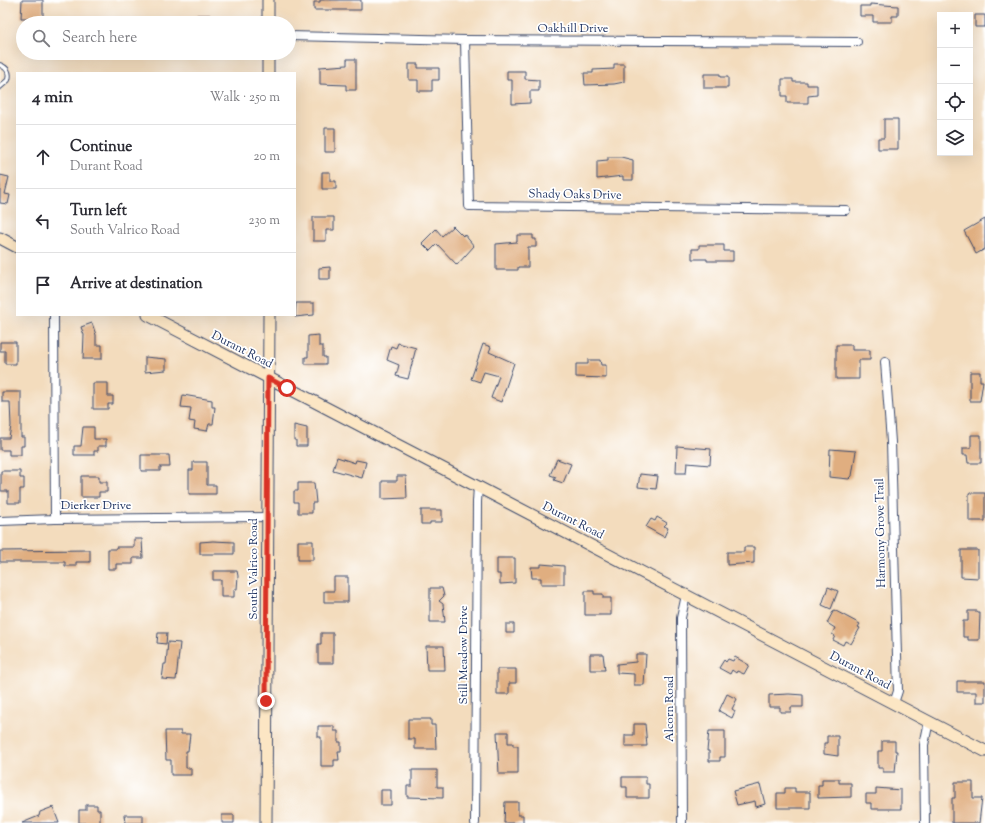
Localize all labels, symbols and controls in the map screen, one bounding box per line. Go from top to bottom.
map controls [937,12,973,156]
button: + [937,12,973,48]
search box [16,16,296,60]
street label: Oakhill Drive [538,20,609,38]
icon: search [30,27,52,49]
text: Search here [62,28,137,49]
button: − [937,48,973,84]
button: locate [937,84,973,120]
text: 4 min [32,86,73,110]
text: Walk · 250 m [210,89,280,107]
button: layers [937,120,973,156]
text: Continue [70,137,132,158]
icon: ahead [32,146,54,168]
text: 20 m [254,148,280,166]
text: Durant Road [70,158,143,176]
street label: Shady Oaks Drive [528,185,622,205]
text: Turn left [70,201,127,222]
icon: left [32,210,54,232]
text: 230 m [248,212,280,230]
text: South Valrico Road [70,222,180,240]
icon: arrive [32,274,54,296]
text: Arrive at destination [70,274,203,295]
street label: Durant Road [208,327,276,373]
route start [278,379,296,397]
street label: Harmony Grove Trail [871,477,891,588]
street label: Dierker Drive [61,497,132,515]
street label: Durant Road [539,498,607,544]
street label: South Valrico Road [245,518,263,620]
street label: Still Meadow Drive [455,605,473,705]
street label: Durant Road [826,647,894,695]
street label: Alcorn Road [661,676,679,742]
route end [257,692,275,710]

